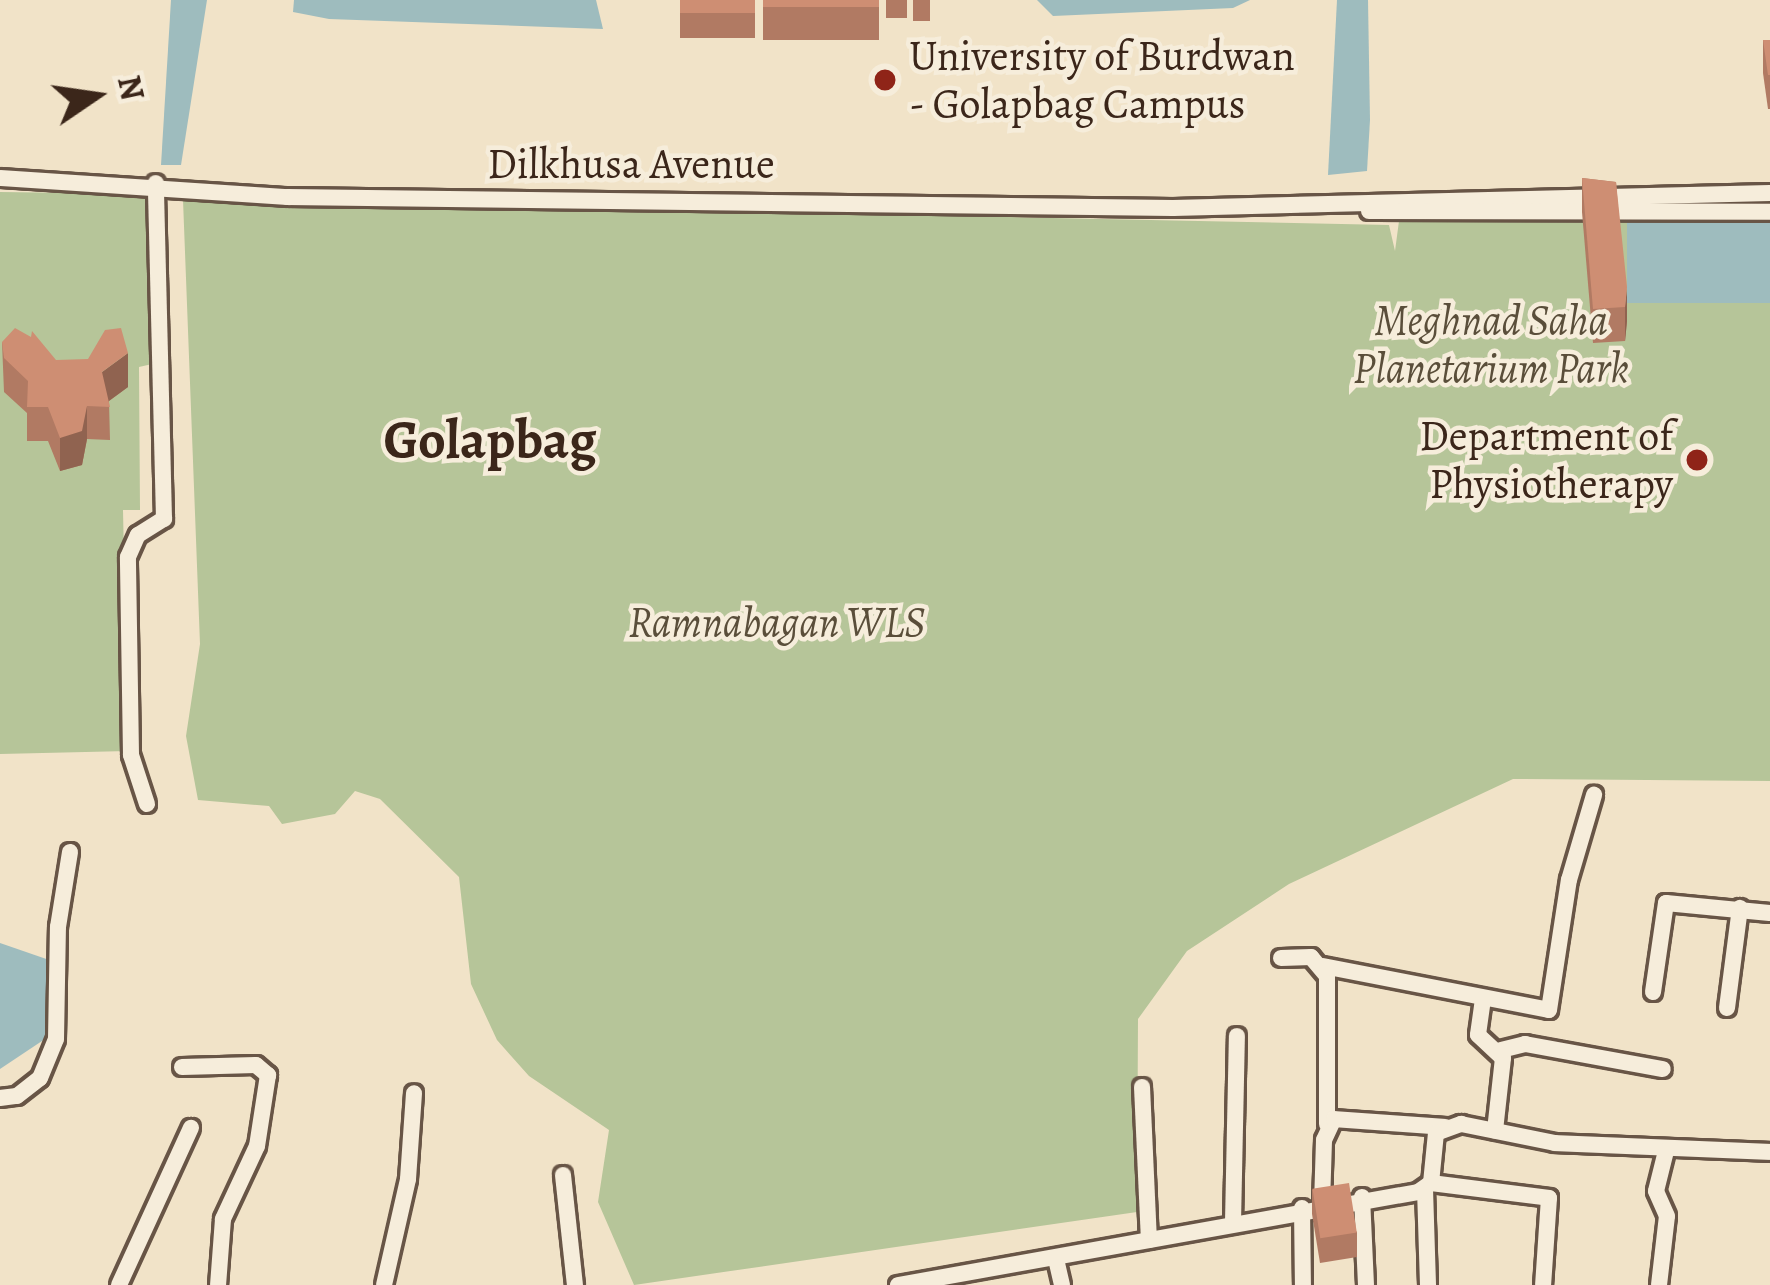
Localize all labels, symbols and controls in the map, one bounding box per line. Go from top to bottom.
place label: University of Burdwan - Golapbag Campus [909,31,1295,130]
north arrow [36,36,156,156]
marker: University of Burdwan - Golapbag Campus [872,67,898,93]
text: N [107,71,156,105]
street label: Dilkhusa Avenue [487,139,775,189]
park label: Meghnad Saha Planetarium Park [1353,295,1629,394]
district label: Golapbag [384,408,596,472]
place label: Department of Physiotherapy [1419,411,1673,510]
marker: Department of Physiotherapy [1684,447,1710,473]
park label: Ramnabagan WLS [628,597,926,647]

